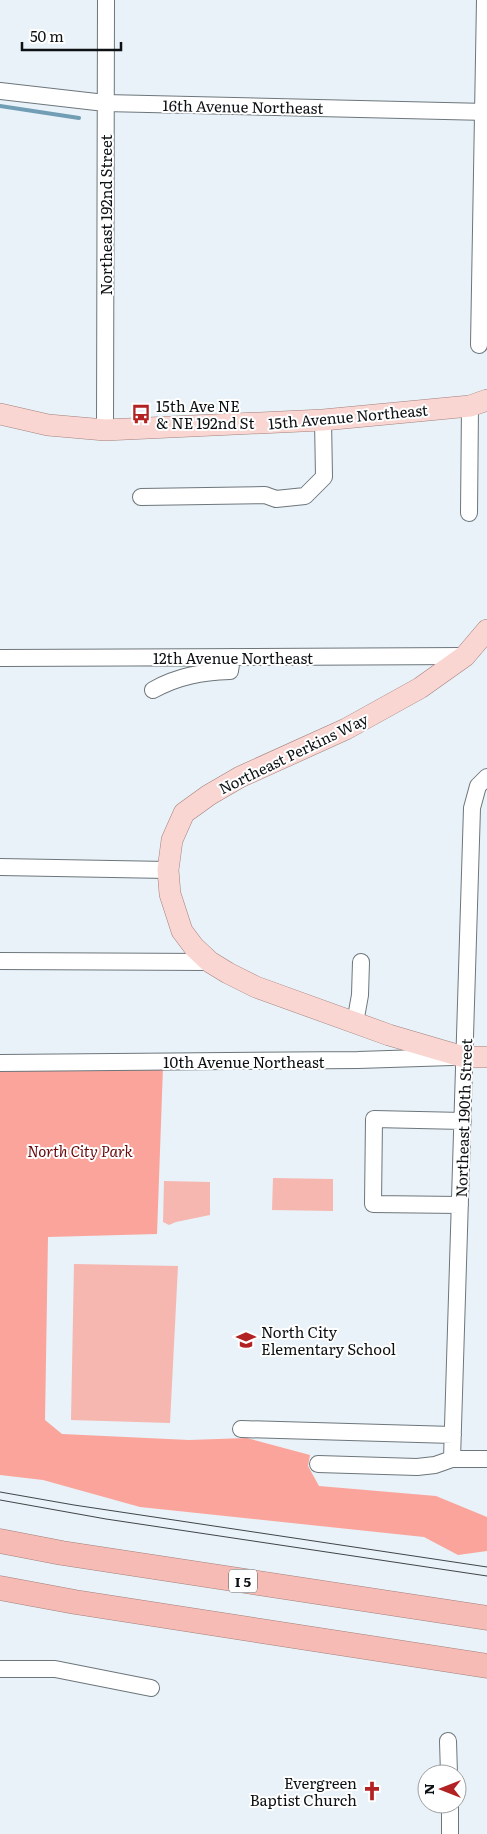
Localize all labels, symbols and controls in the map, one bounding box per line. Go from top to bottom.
scale bar [22,20,121,52]
text: 50 m [30,24,64,47]
street label: 16th Avenue Northeast [162,93,324,119]
street label: Northeast 192nd Street [94,134,117,296]
place label: 15th Ave NE & NE 192nd St [156,394,254,434]
street label: 15th Avenue Northeast [267,398,429,434]
bus stop icon: 15th Ave NE & NE 192nd St [130,403,152,425]
street label: 12th Avenue Northeast [153,646,313,669]
street label: Northeast Perkins Way [214,707,372,799]
street label: Northeast 190th Street [449,1038,477,1198]
street label: 10th Avenue Northeast [163,1050,325,1073]
park label: North City Park [27,1139,133,1162]
place label: North City Elementary School [261,1320,396,1360]
school or university icon: North City Elementary School [235,1329,257,1351]
road number: I 5 [229,1570,257,1592]
north arrow [417,1764,467,1814]
place label: Evergreen Baptist Church [250,1771,357,1811]
church icon: Evergreen Baptist Church [361,1780,383,1802]
text: N [418,1783,438,1795]

